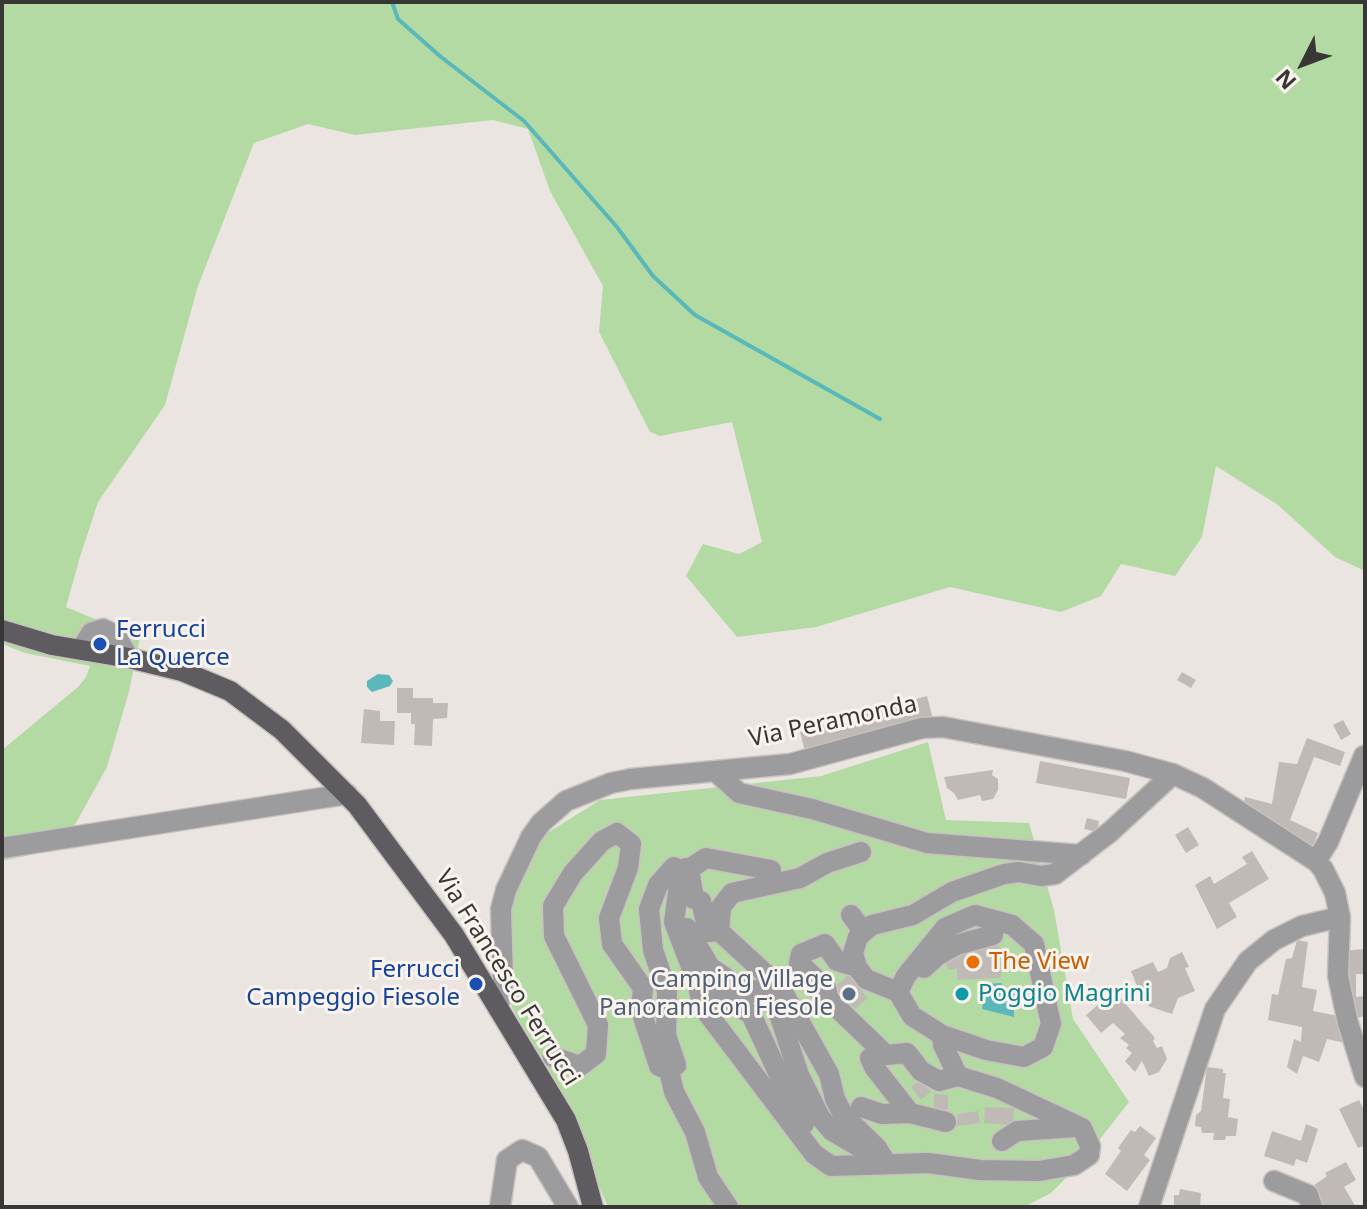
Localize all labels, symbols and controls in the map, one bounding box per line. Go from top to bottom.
north arrow [1263,24,1343,104]
text: N [1268,63,1302,97]
place label: Ferrucci La Querce [116,616,230,672]
marker: Ferrucci La Querce [91,635,109,653]
street label: Via Peramonda [746,690,920,754]
street label: Via Francesco Ferrucci [429,865,585,1091]
place label: The View [989,948,1089,976]
marker: The View [964,953,982,971]
place label: Ferrucci Campeggio Fiesole [246,956,460,1012]
place label: Camping Village Panoramicon Fiesole [599,966,833,1022]
marker: Ferrucci Campeggio Fiesole [467,975,485,993]
place label: Poggio Magrini [978,980,1151,1008]
marker: Camping Village Panoramicon Fiesole [840,985,858,1003]
marker: Poggio Magrini [953,985,971,1003]

